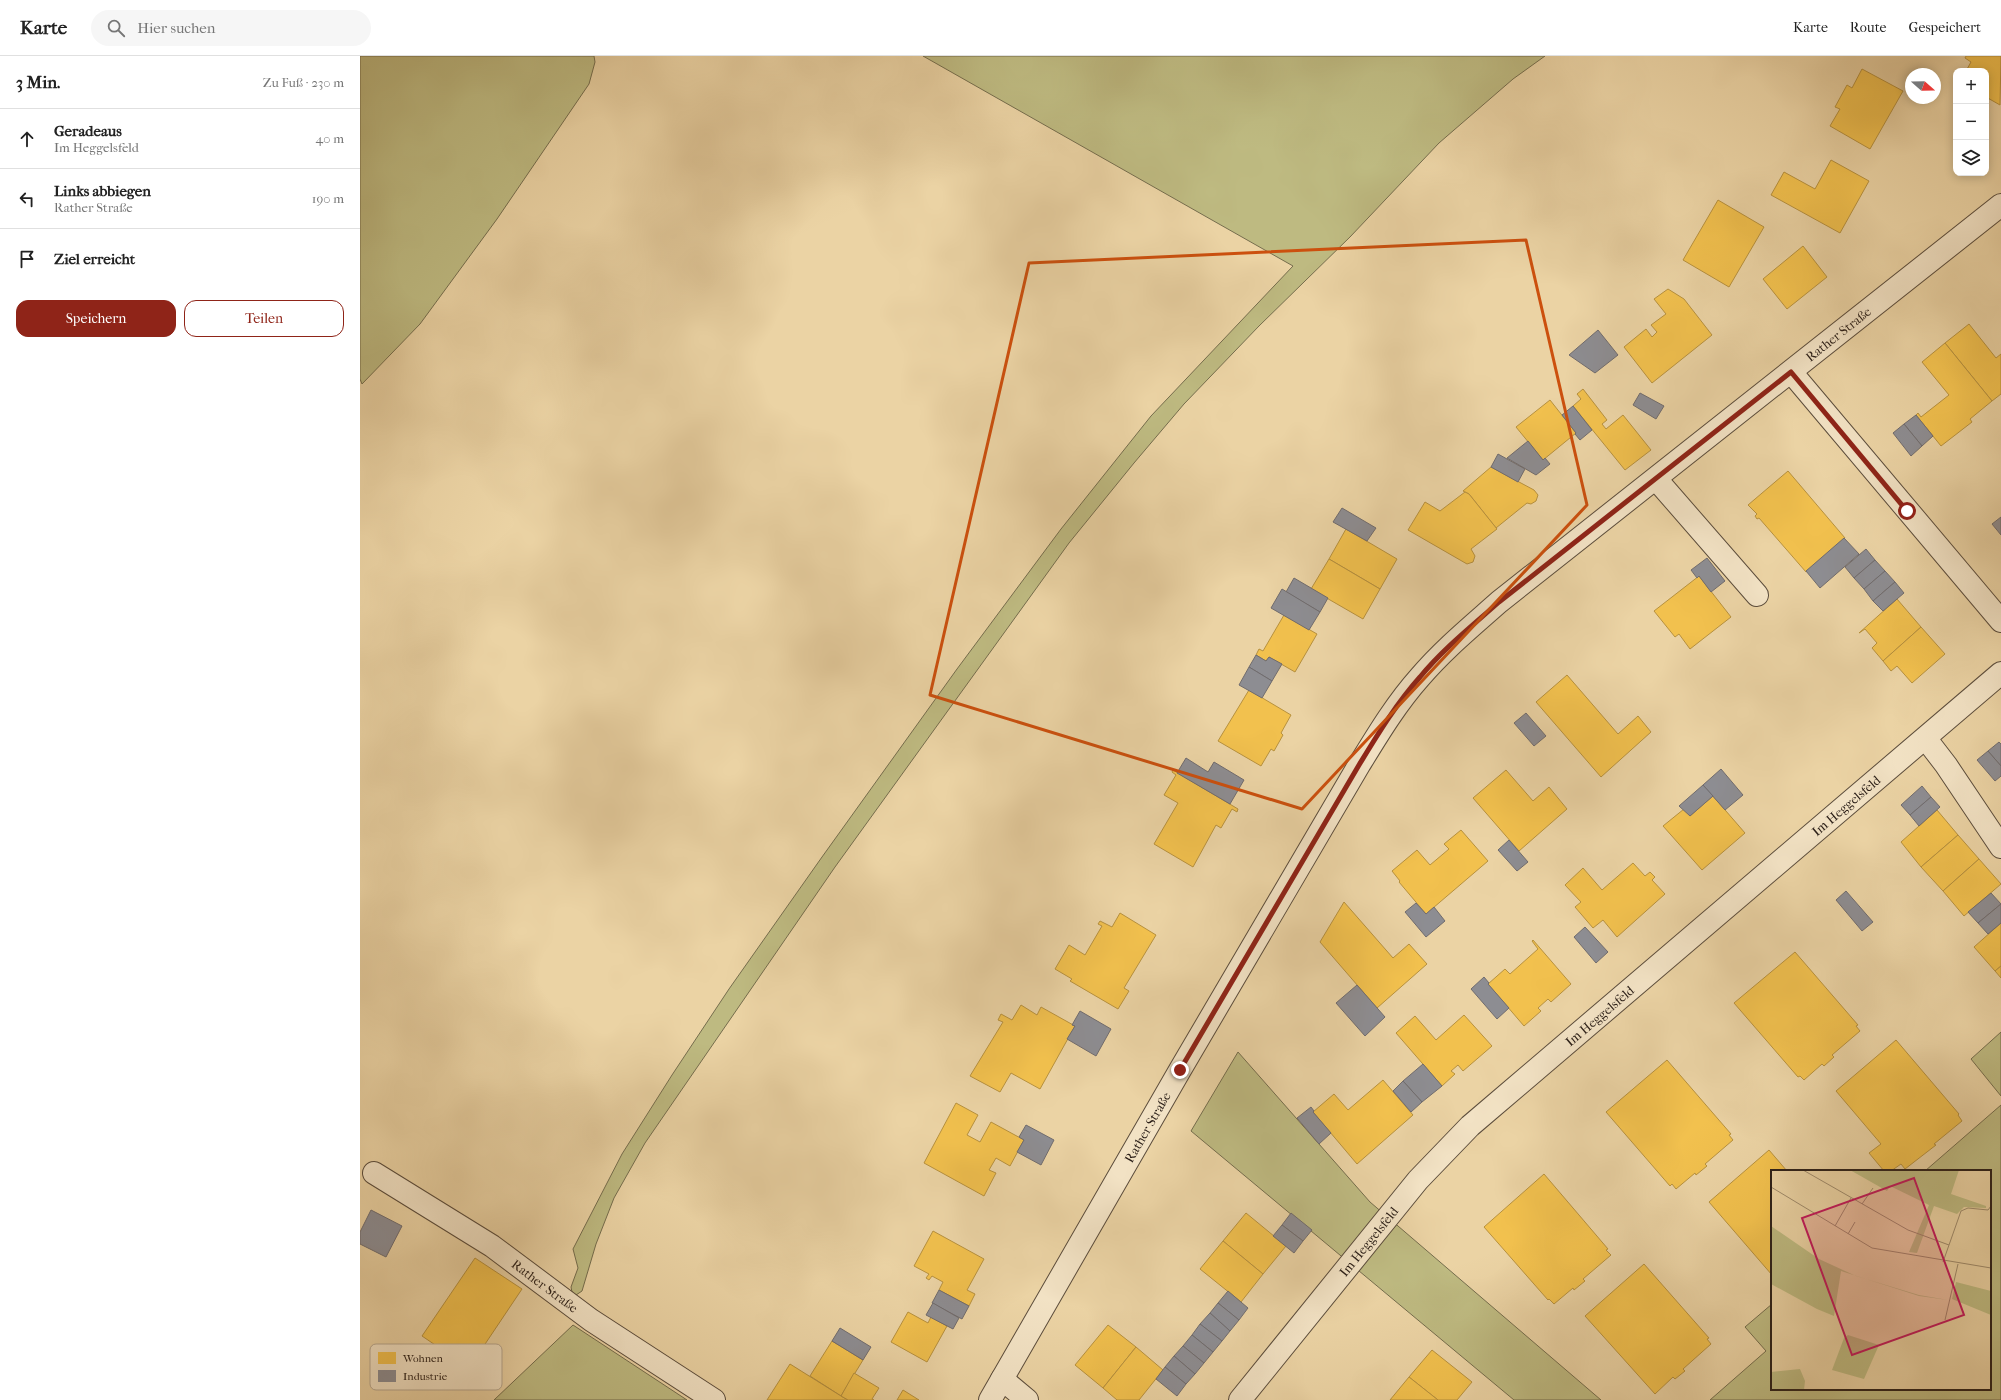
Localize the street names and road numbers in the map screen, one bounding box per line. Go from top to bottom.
street label: Rather Straße [1803,304,1874,365]
street label: Im Heggelsfeld [1809,772,1884,839]
street label: Im Heggelsfeld [1562,982,1638,1049]
street label: Rather Straße [1121,1089,1174,1165]
street label: Im Heggelsfeld [1336,1203,1402,1280]
street label: Rather Straße [509,1256,581,1316]

